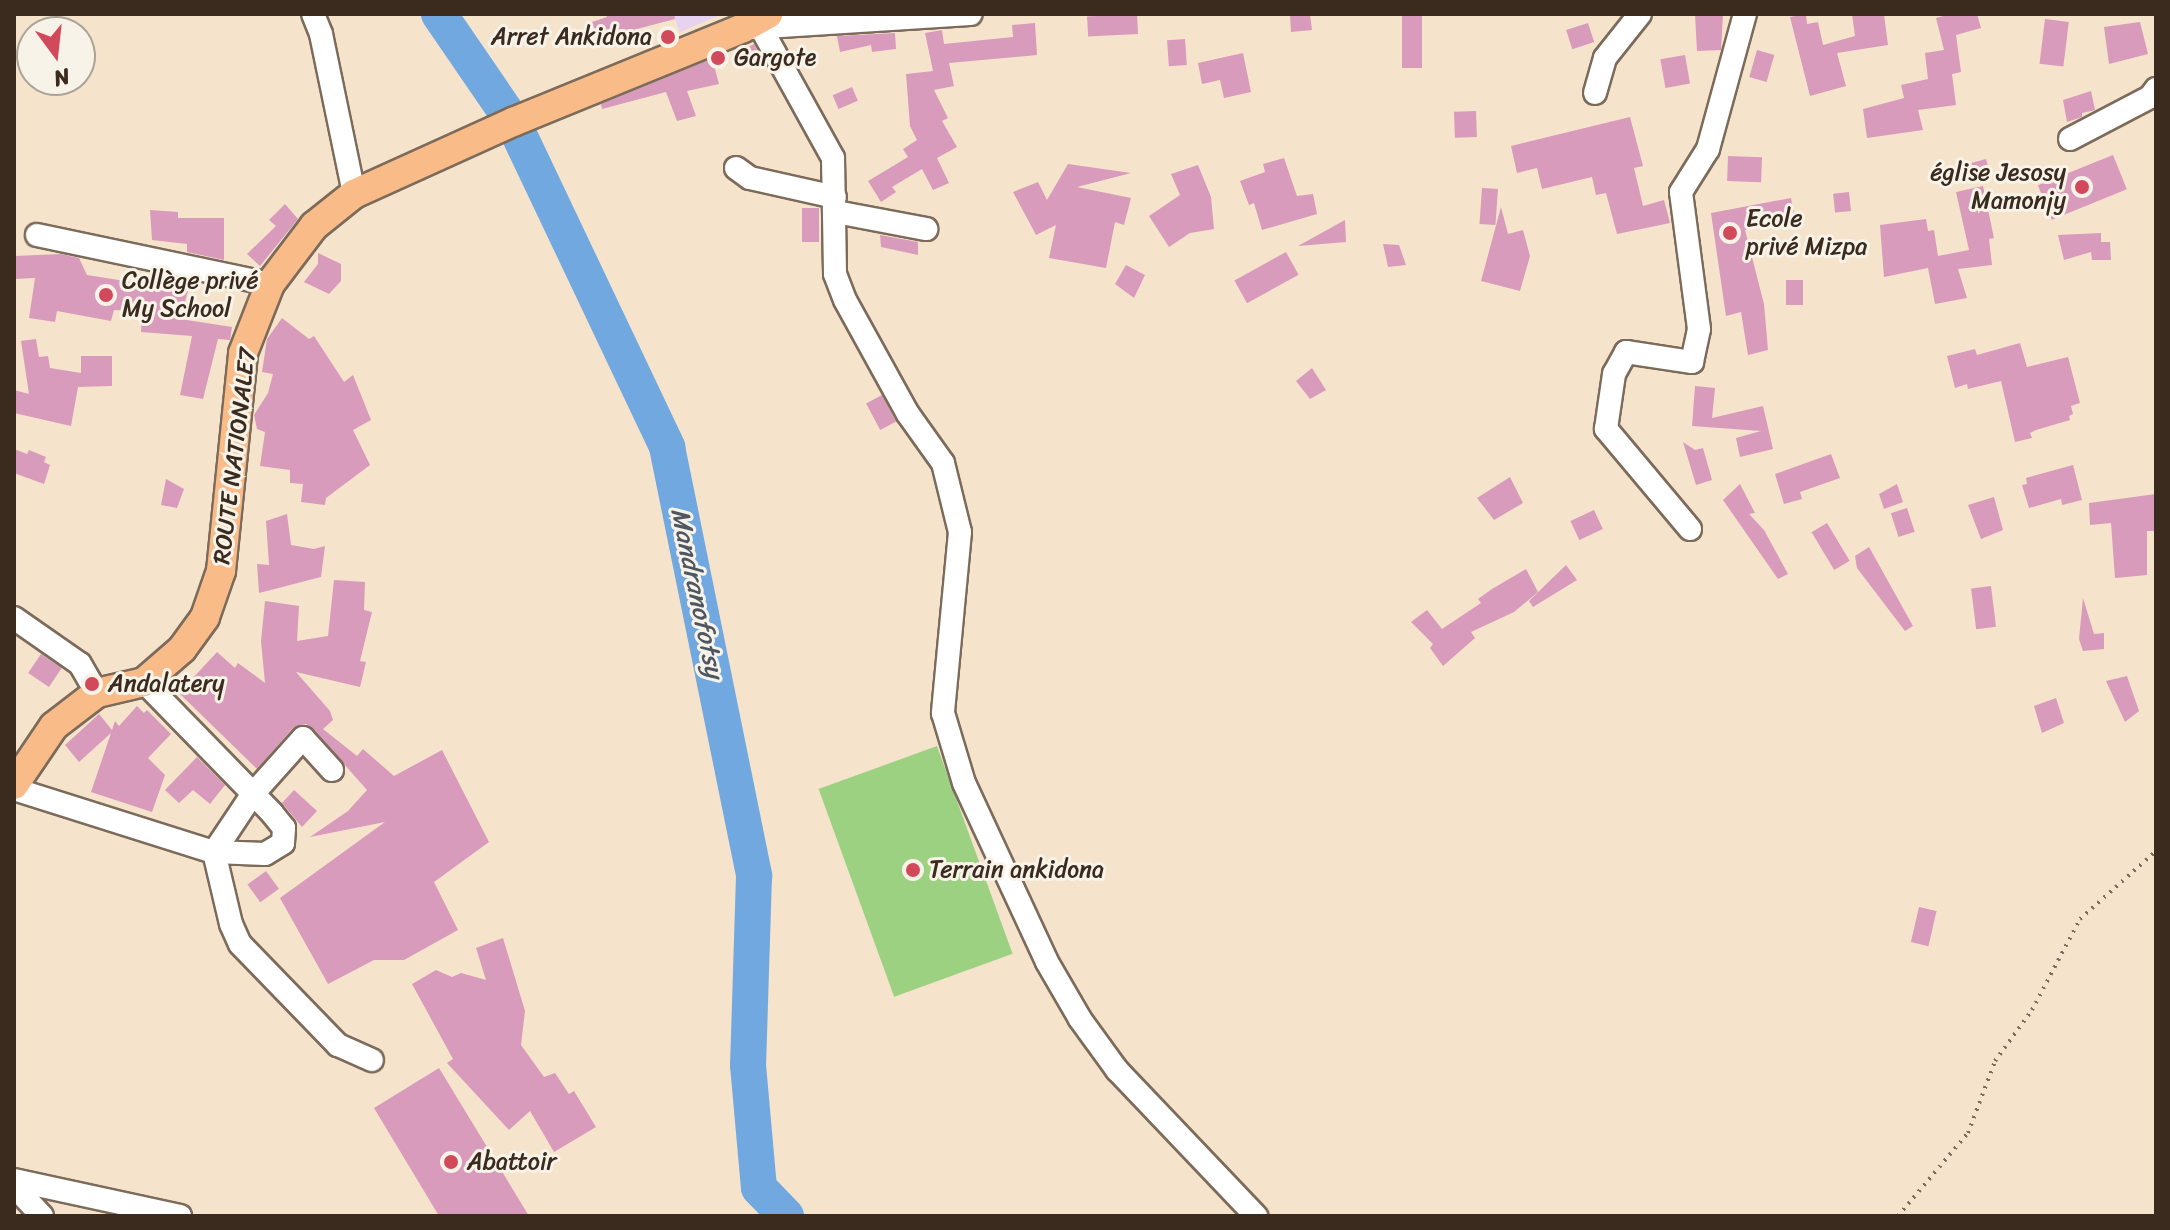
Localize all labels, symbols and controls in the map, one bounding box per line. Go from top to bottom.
north arrow [16,16,96,96]
place label: Arret Ankidona [490,23,652,51]
marker: Arret Ankidona [659,28,677,46]
place label: Gargote [734,44,816,72]
marker: Gargote [709,49,727,67]
text: N [49,57,74,99]
place label: église Jesosy Mamonjy [1930,159,2066,215]
marker: église Jesosy Mamonjy [2073,178,2091,196]
place label: Ecole privé Mizpa [1746,205,1867,261]
marker: Ecole privé Mizpa [1721,224,1739,242]
place label: Collège privé My School [122,267,259,323]
marker: Collège privé My School [97,286,115,304]
street label: ROUTE NATIONALE7 [207,347,263,565]
water label: Mandranofotsy [664,505,730,681]
place label: Andalatery [108,670,224,698]
marker: Andalatery [83,675,101,693]
place label: Terrain ankidona [929,856,1104,884]
marker: Terrain ankidona [904,861,922,879]
place label: Abattoir [467,1148,556,1176]
marker: Abattoir [442,1153,460,1171]

